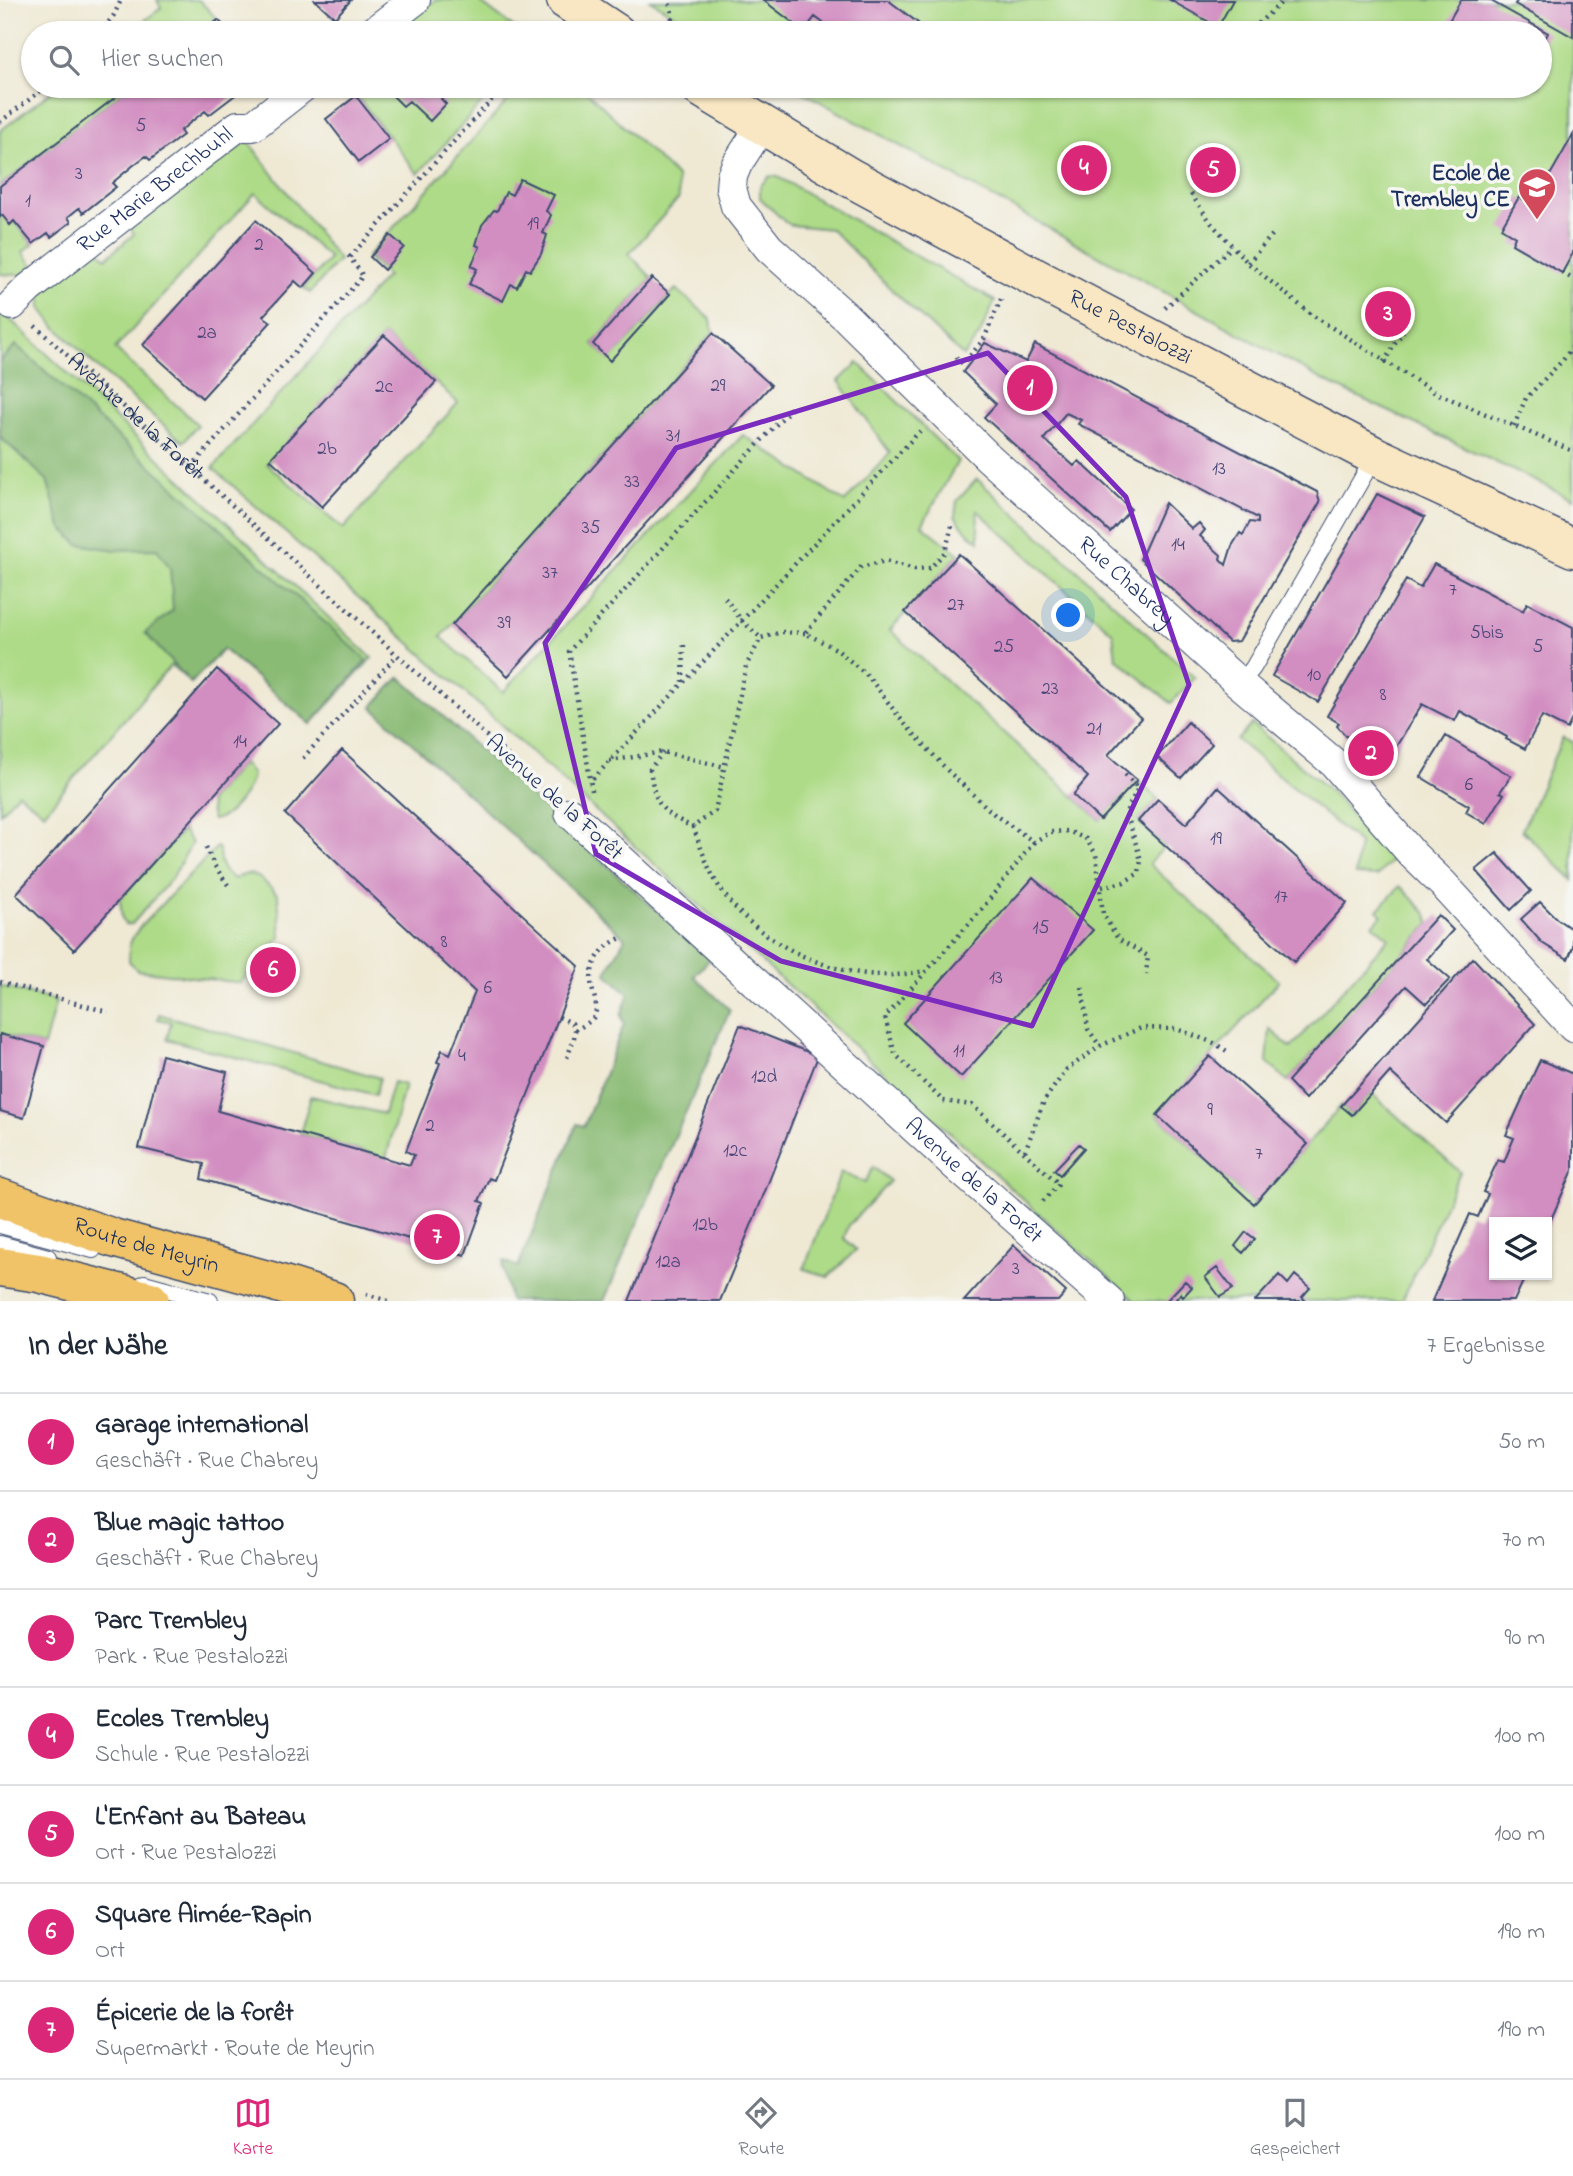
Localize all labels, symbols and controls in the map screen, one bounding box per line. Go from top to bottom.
search box [21,21,1552,98]
icon: search [45,41,83,79]
text: Hier suchen [101,41,223,79]
house number: 5 [136,113,147,140]
street label: Rue Marie Brechbuhl [70,119,241,261]
pin: 4 [1061,142,1107,194]
pin: 5 [1190,144,1236,196]
place label: Ecole de Trembley CE [1391,158,1511,219]
house number: 3 [75,161,83,188]
school or university icon: Ecole de Trembley CE [1516,166,1558,221]
house number: 1 [25,188,31,215]
house number: 19 [527,211,539,238]
house number: 2 [254,232,264,259]
street label: Rue Pestalozzi [1062,281,1198,373]
pin: 3 [1365,288,1411,340]
house number: 2a [197,320,217,347]
street label: Avenue de la Forêt [59,346,211,488]
pin: 1 [1007,362,1053,414]
house number: 29 [710,373,726,400]
house number: 2c [375,374,393,401]
house number: 31 [666,423,680,450]
house number: 2b [317,436,337,463]
house number: 13 [1212,456,1226,483]
house number: 33 [624,469,640,496]
house number: 35 [582,515,600,542]
street label: Rue Chabrey [1070,529,1182,635]
house number: 14 [1171,532,1185,559]
house number: 37 [542,560,558,587]
house number: 7 [1449,577,1457,604]
house number: 27 [947,592,965,619]
your location [1051,598,1085,632]
house number: 39 [497,610,511,637]
house number: 5bis [1470,620,1504,647]
house number: 25 [994,634,1014,661]
house number: 5 [1533,634,1544,661]
house number: 10 [1307,662,1321,689]
house number: 23 [1041,676,1059,703]
house number: 8 [1379,682,1387,709]
house number: 21 [1086,716,1102,743]
street label: Avenue de la Forêt [478,727,630,869]
pin: 2 [1348,727,1394,779]
house number: 14 [233,729,247,756]
house number: 6 [1465,772,1473,799]
house number: 19 [1210,826,1222,853]
house number: 17 [1274,884,1288,911]
house number: 15 [1033,915,1050,942]
house number: 8 [440,929,448,956]
pin: 6 [250,944,296,996]
house number: 13 [989,965,1003,992]
house number: 6 [484,975,492,1002]
house number: 11 [953,1038,965,1065]
house number: 4 [458,1043,466,1070]
house number: 12d [751,1064,777,1091]
house number: 9 [1207,1097,1213,1124]
street label: Avenue de la Forêt [897,1110,1050,1252]
house number: 2 [425,1113,435,1140]
house number: 12c [723,1138,748,1165]
house number: 7 [1255,1141,1263,1168]
street label: Route de Meyrin [69,1209,223,1283]
pin: 7 [414,1211,460,1263]
house number: 12b [692,1212,718,1239]
map controls [1489,1217,1552,1280]
button: layers [1489,1217,1552,1280]
house number: 12a [655,1249,681,1276]
house number: 3 [1012,1256,1020,1283]
text: In der Nähe [28,1325,168,1369]
text: 7 Ergebnisse [1427,1330,1545,1363]
text: Garage international [95,1407,308,1445]
text: 1 [47,1426,55,1459]
text: 50 m [1498,1426,1545,1459]
text: Geschäft · Rue Chabrey [95,1445,318,1478]
text: Blue magic tattoo [95,1505,284,1543]
text: 2 [45,1524,57,1557]
text: 70 m [1502,1524,1545,1557]
text: Geschäft · Rue Chabrey [95,1543,318,1576]
text: Parc Trembley [95,1603,247,1641]
text: 3 [46,1622,56,1655]
text: 90 m [1505,1622,1545,1655]
text: Park · Rue Pestalozzi [95,1641,288,1674]
text: Ecoles Trembley [95,1701,269,1739]
text: 4 [46,1720,56,1753]
text: 100 m [1494,1720,1545,1753]
text: Schule · Rue Pestalozzi [95,1739,310,1772]
text: L'Enfant au Bateau [95,1799,306,1837]
text: 5 [44,1818,58,1851]
text: 100 m [1494,1818,1545,1851]
text: Ort · Rue Pestalozzi [95,1837,277,1870]
text: Square Aimée-Rapin [95,1897,312,1935]
text: 6 [46,1916,56,1949]
text: 190 m [1497,1916,1545,1949]
text: Ort [95,1935,125,1968]
text: Épicerie de la forêt [95,1995,294,2033]
text: 7 [46,2014,56,2047]
text: 190 m [1497,2014,1545,2047]
text: Supermarkt · Route de Meyrin [95,2033,375,2066]
tab: Karte [233,2094,273,2163]
tab: Route [738,2094,784,2163]
tab: Gespeichert [1250,2094,1340,2163]

